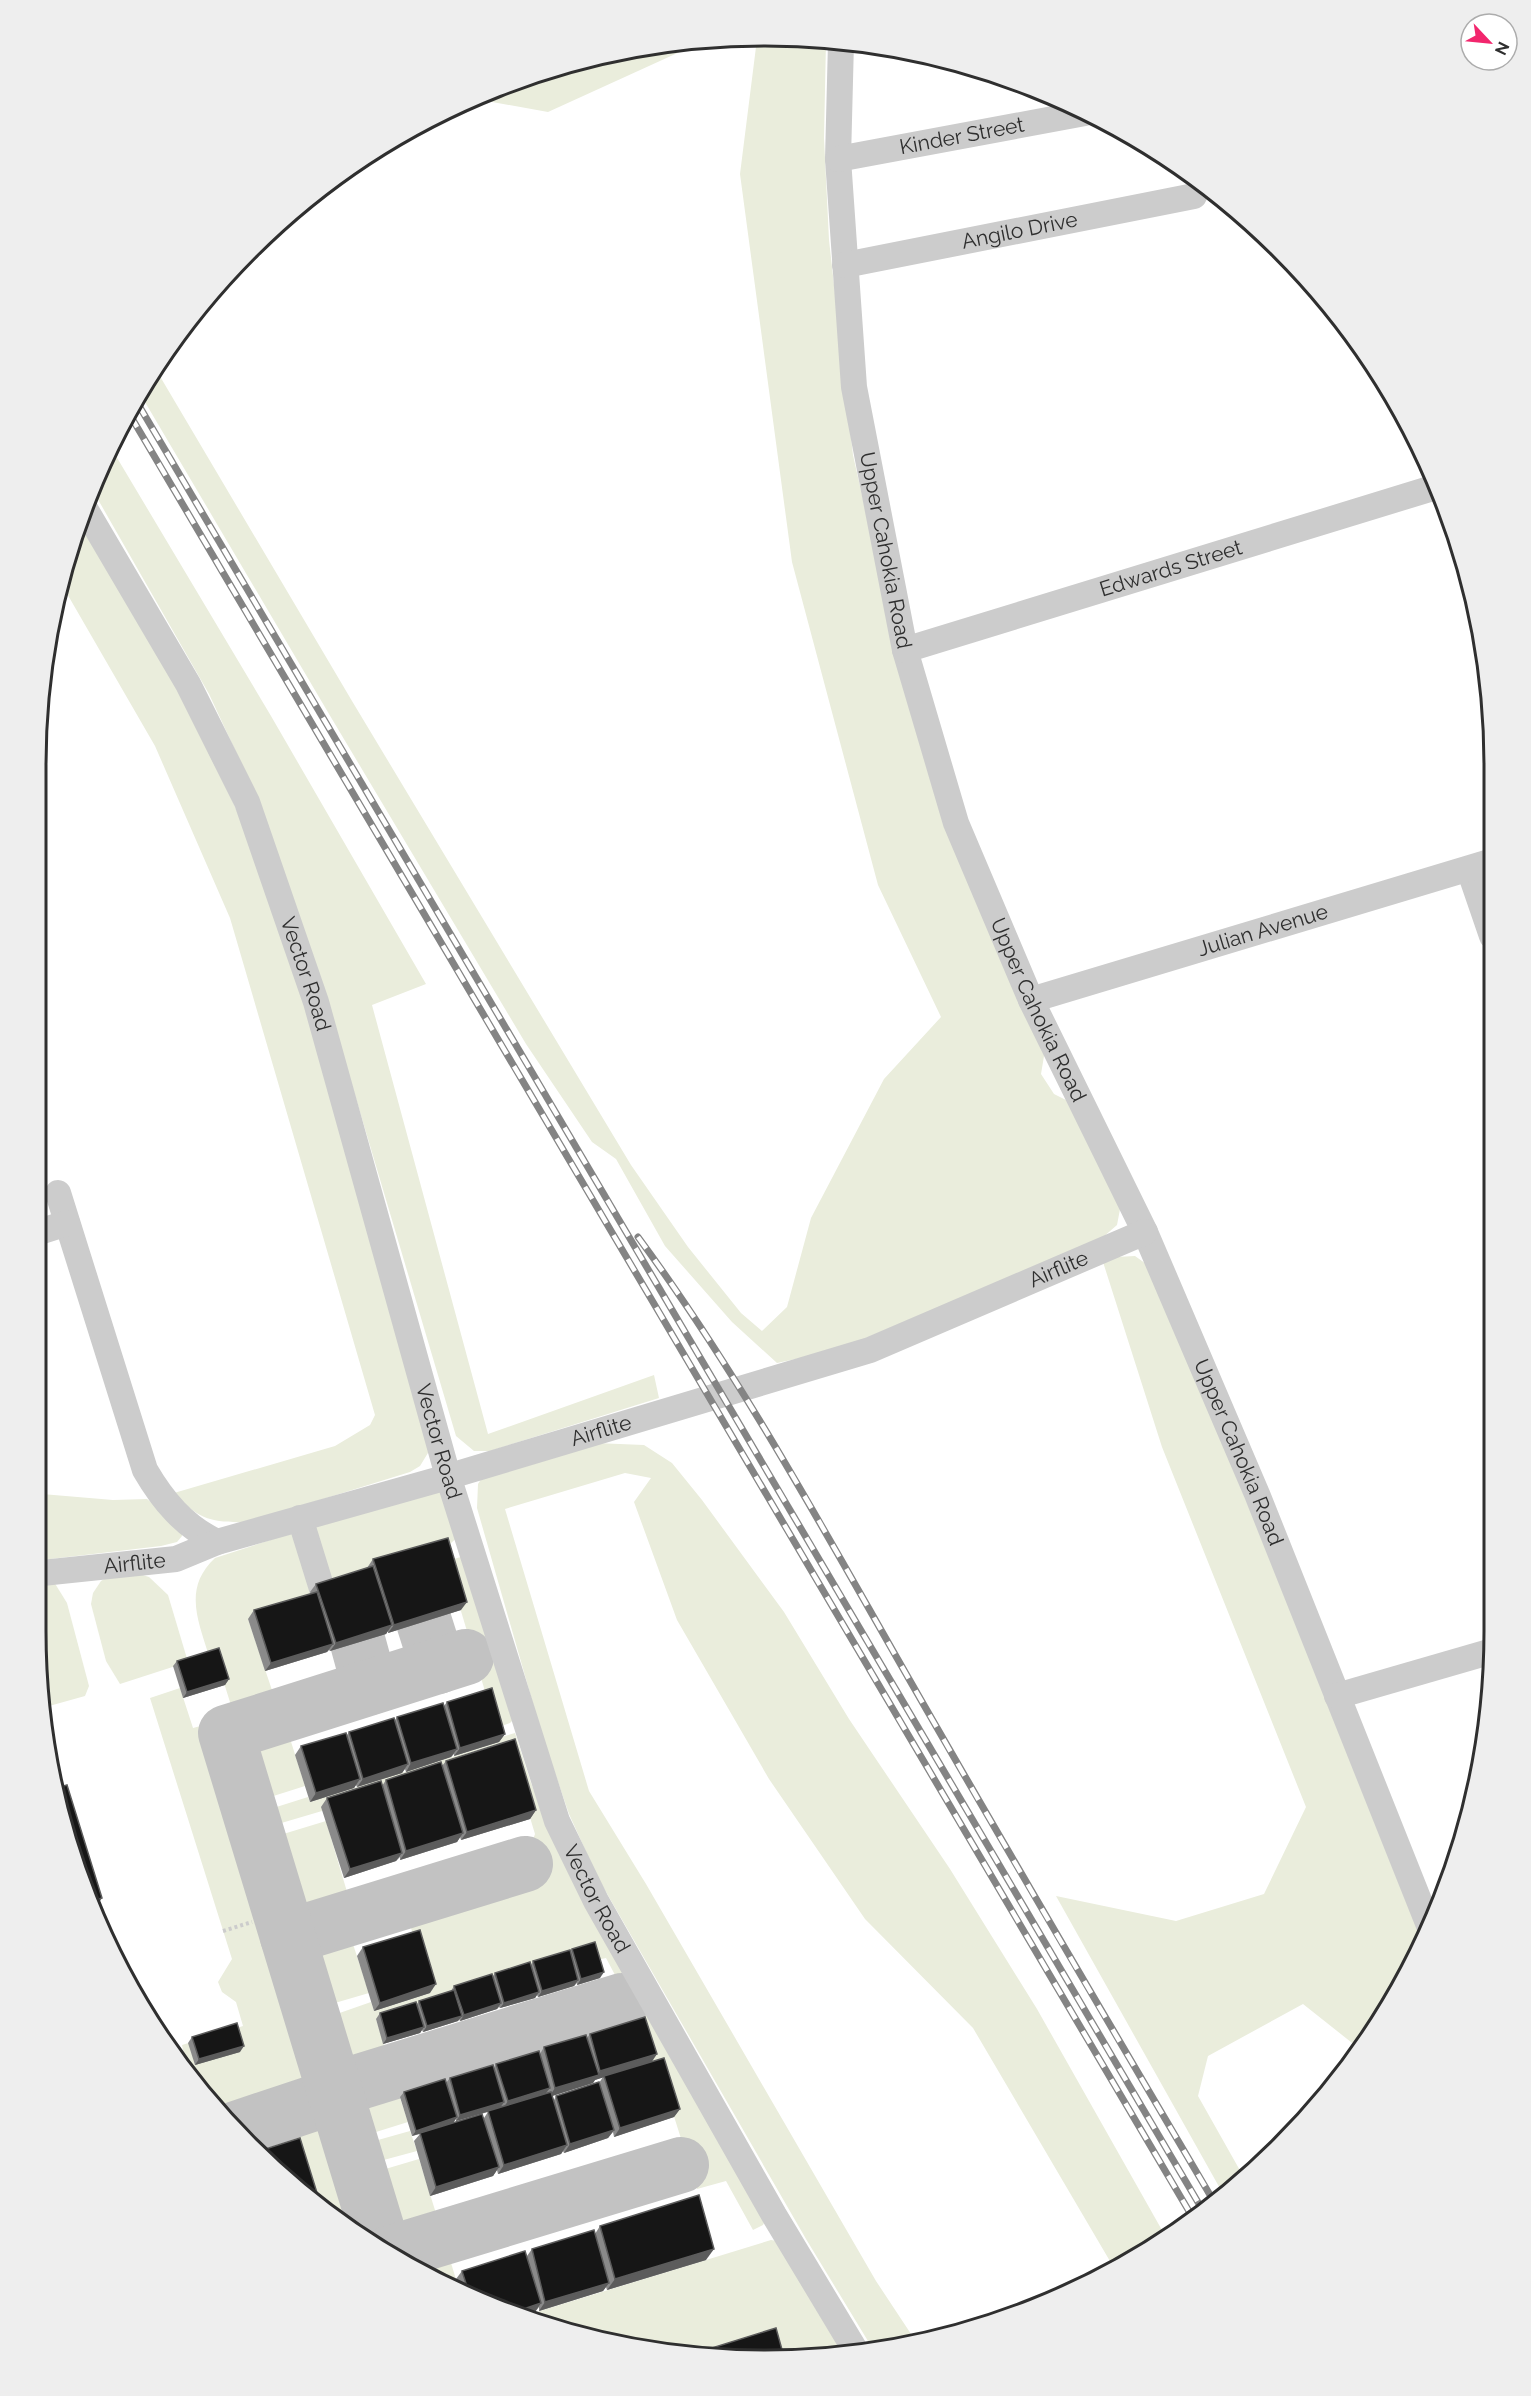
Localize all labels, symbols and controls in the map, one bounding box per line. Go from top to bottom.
north arrow [1459,12,1519,72]
text: N [1491,39,1513,58]
street label: Kinder Street [897,112,1026,159]
street label: Angilo Drive [959,206,1080,254]
street label: Upper Cahokia Road [855,450,917,651]
street label: Edwards Street [1096,534,1245,602]
street label: Julian Avenue [1194,898,1331,961]
street label: Vector Road [276,913,336,1034]
street label: Upper Cahokia Road [986,914,1092,1106]
street label: Airflite [1025,1245,1092,1292]
street label: Upper Cahokia Road [1189,1355,1289,1549]
street label: Vector Road [411,1381,467,1502]
street label: Airflite [568,1409,634,1451]
street label: Airflite [102,1547,167,1579]
street label: Vector Road [558,1840,636,1957]

